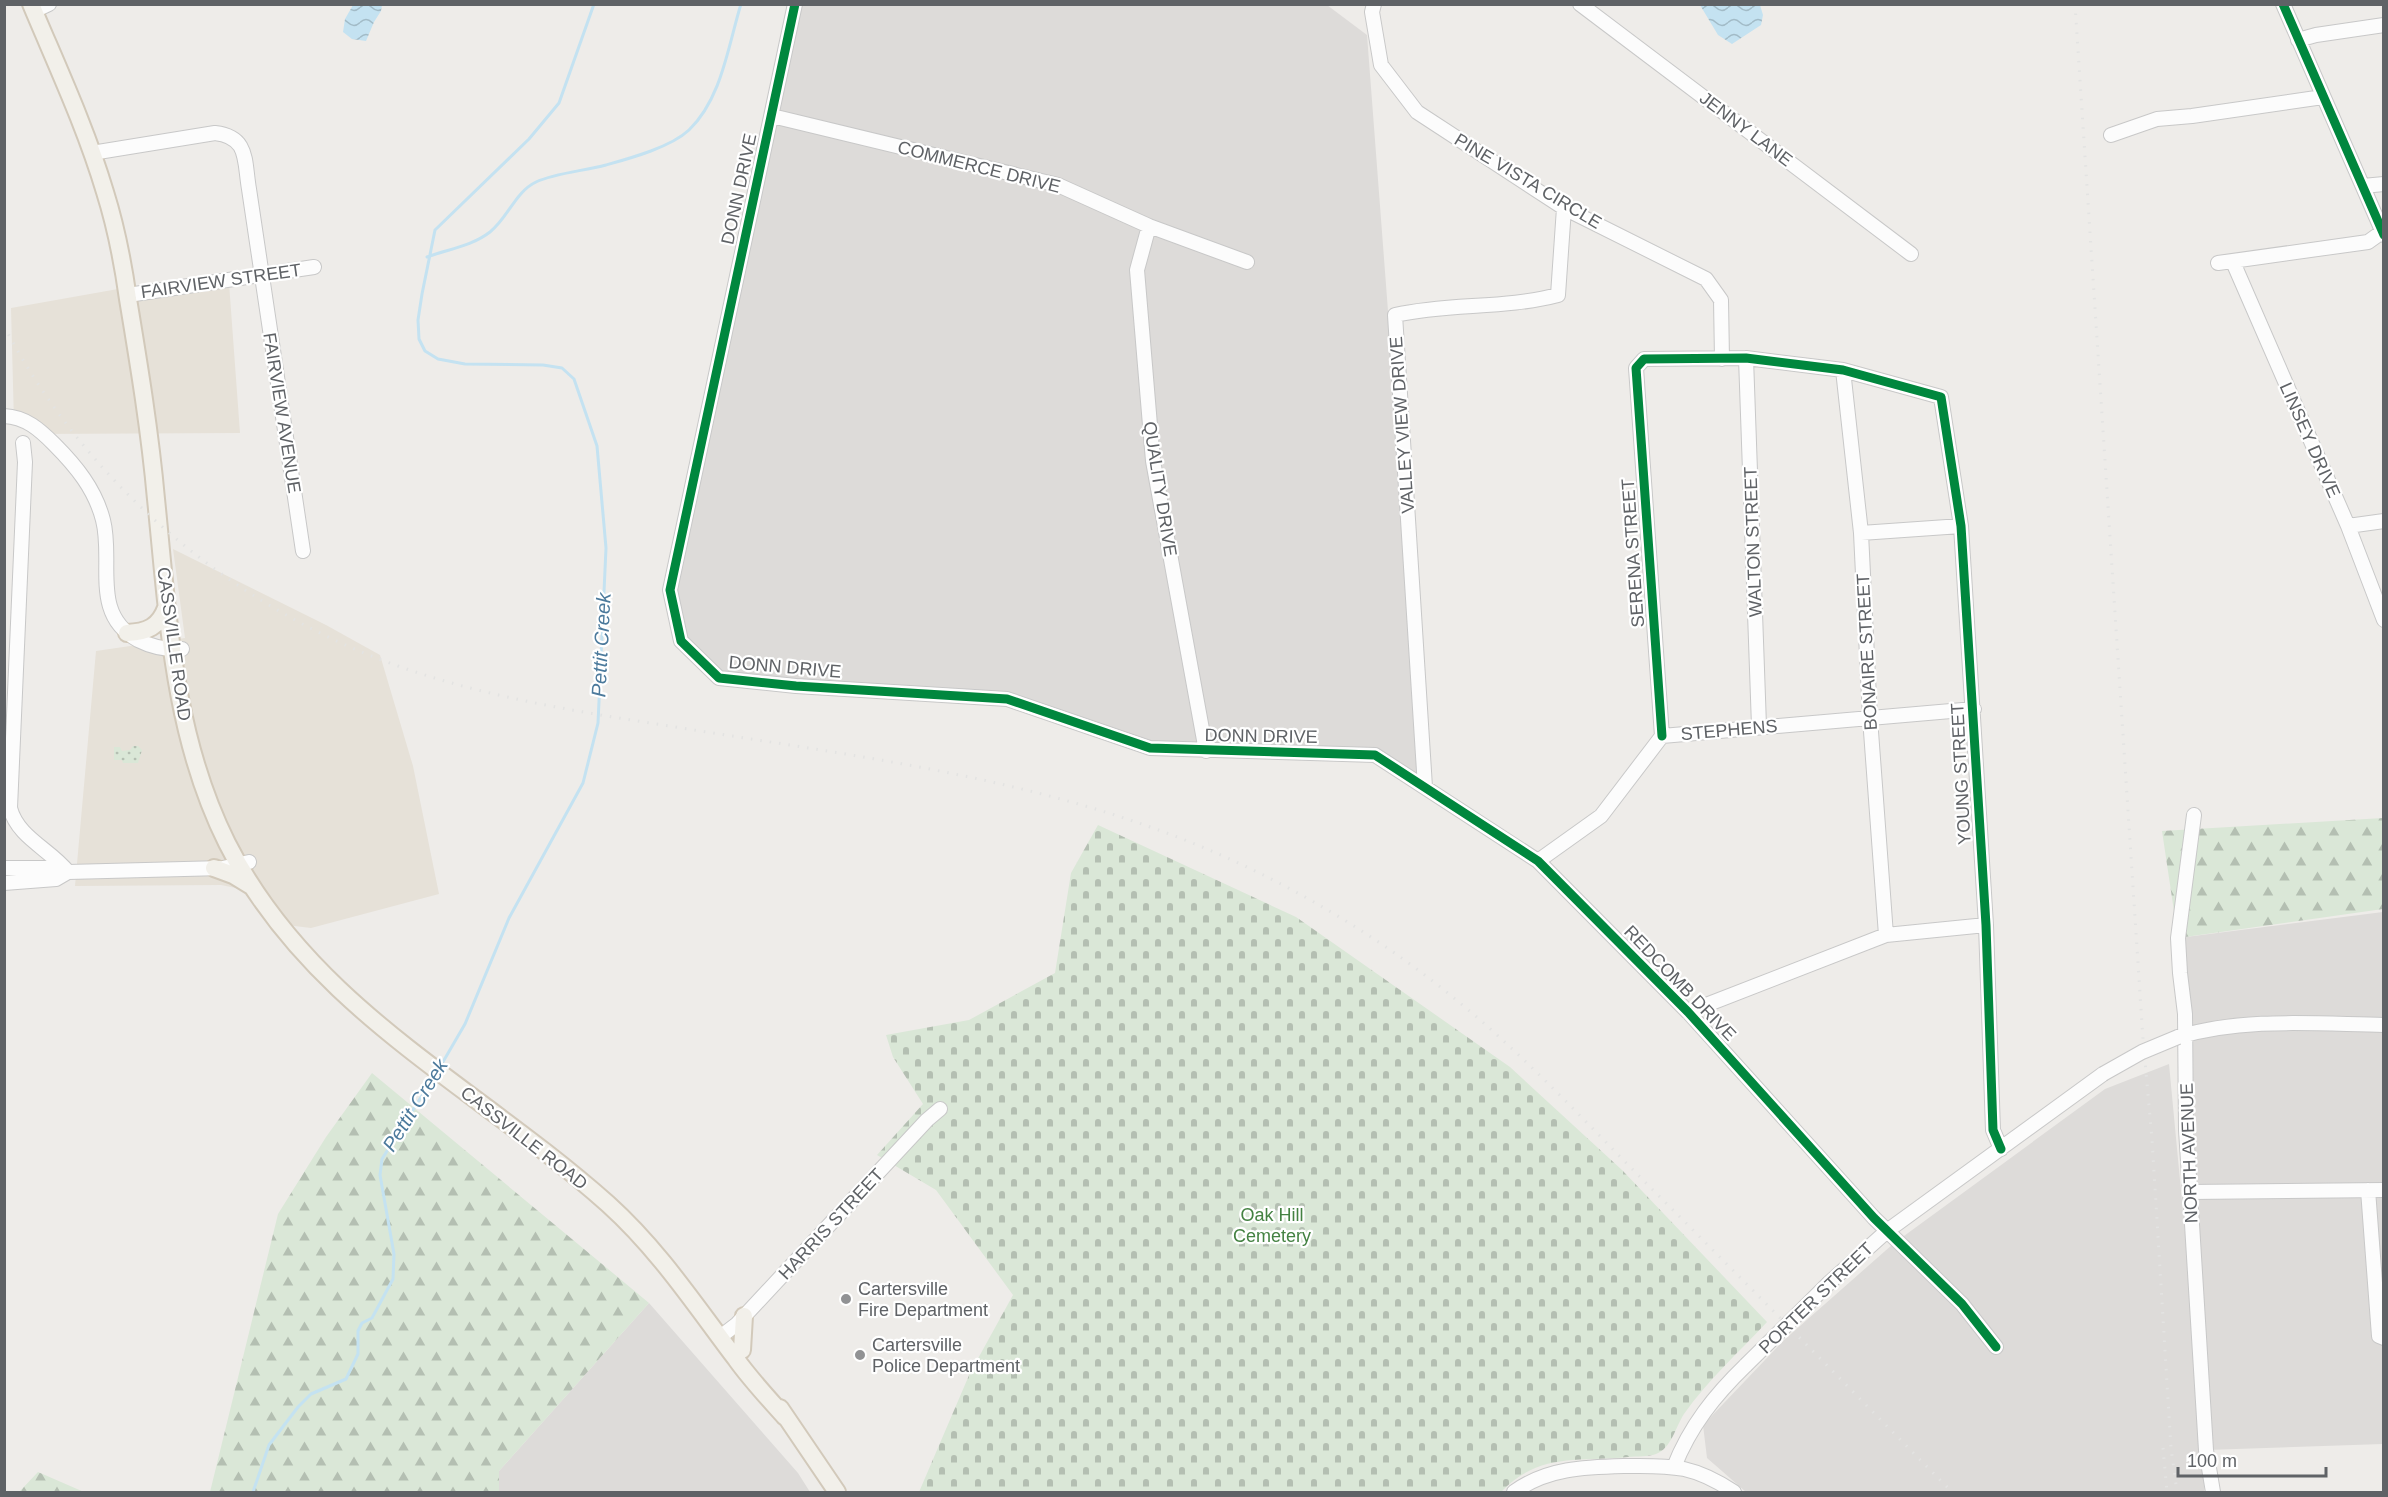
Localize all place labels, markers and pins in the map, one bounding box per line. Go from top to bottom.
place label: Cartersville Fire Department [858,1279,988,1320]
marker: Cartersville Fire Department [839,1292,853,1306]
place label: Cartersville Police Department [872,1335,1020,1376]
marker: Cartersville Police Department [853,1348,867,1362]

